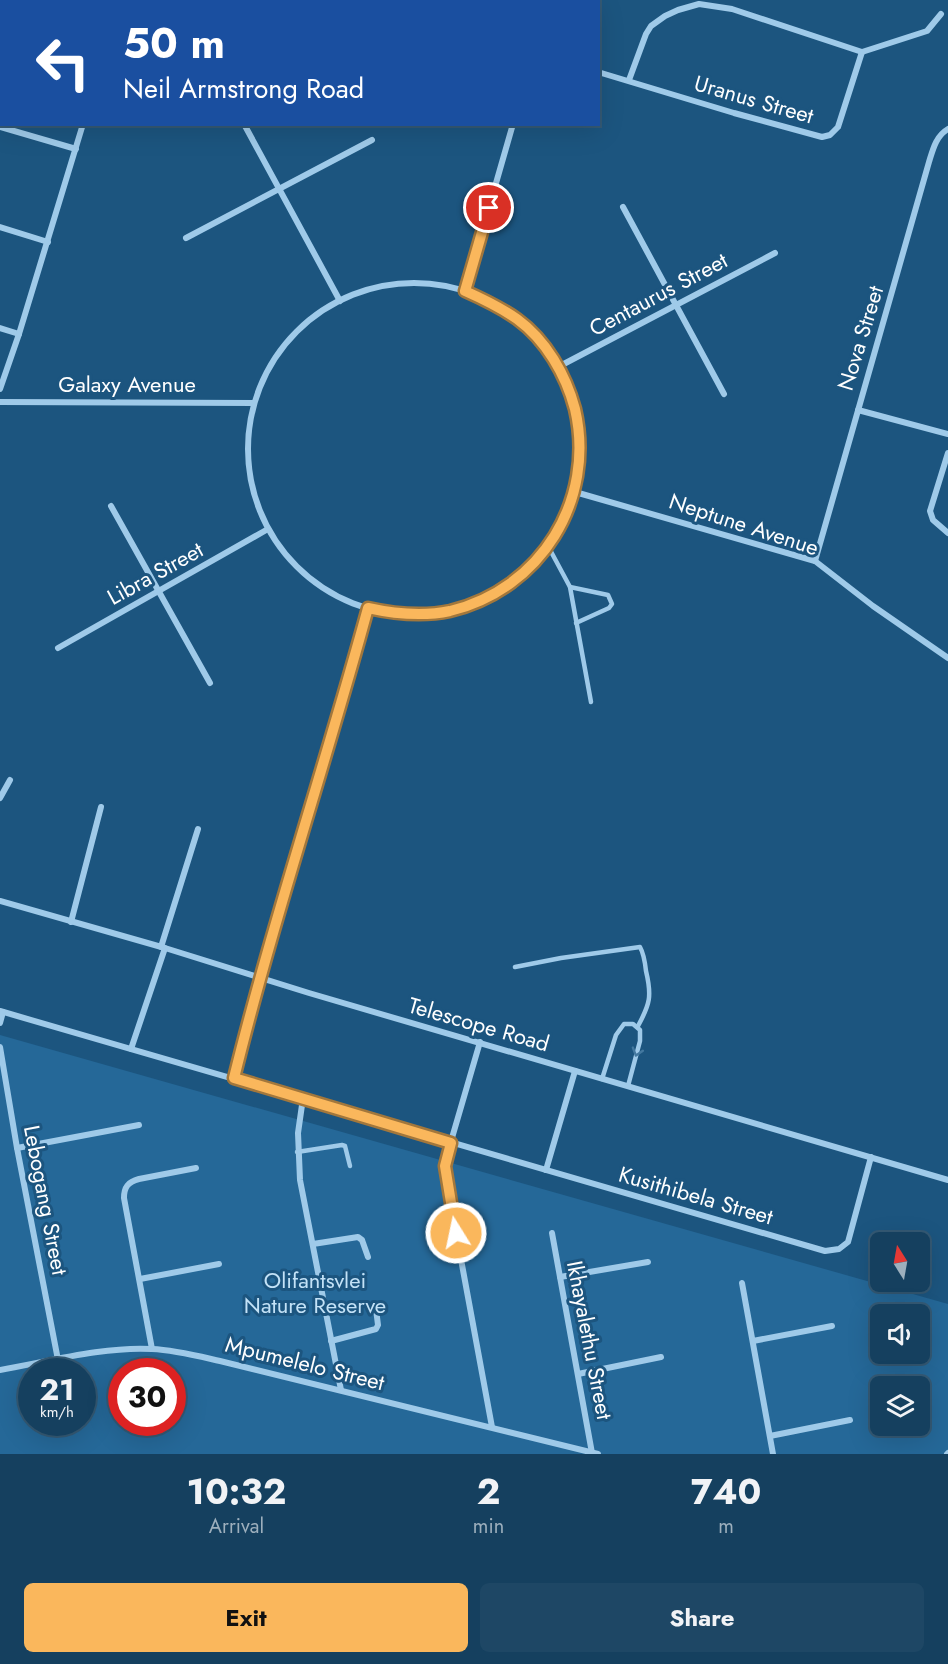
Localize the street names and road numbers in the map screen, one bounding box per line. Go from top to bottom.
street label: Uranus Street [690,67,818,132]
street label: Centaurus Street [583,244,733,344]
street label: Nova Street [829,281,891,394]
street label: Galaxy Avenue [58,368,196,400]
street label: Neptune Avenue [665,485,823,563]
street label: Libra Street [101,533,209,613]
street label: Telescope Road [405,989,553,1059]
street label: Lebogang Street [16,1122,76,1278]
street label: Kusithibela Street [615,1158,778,1232]
street label: Ikhayalethu Street [559,1258,621,1423]
street label: Mpumelelo Street [222,1328,389,1398]

